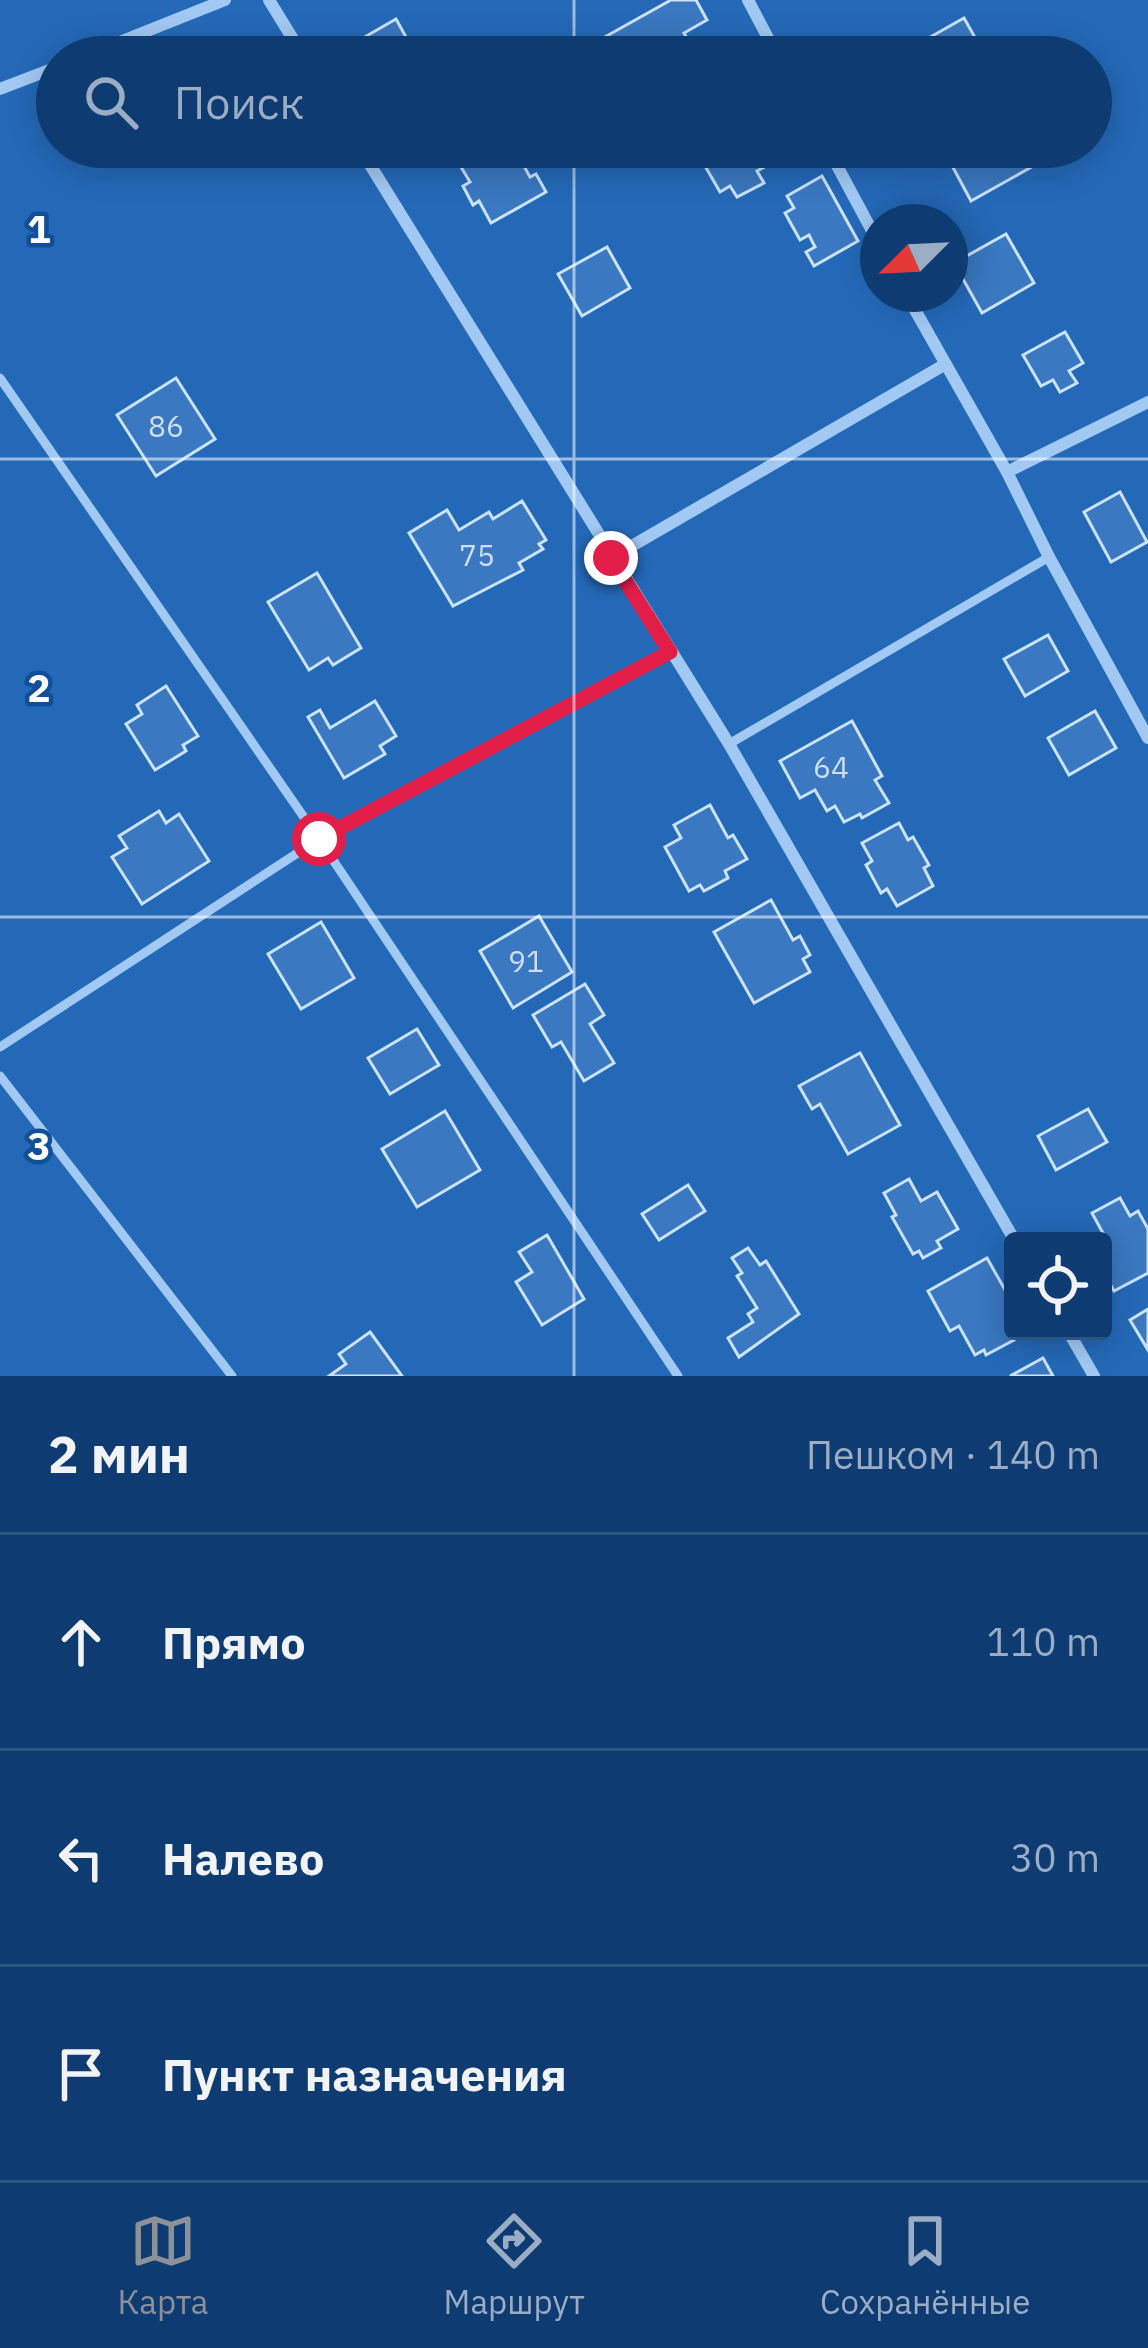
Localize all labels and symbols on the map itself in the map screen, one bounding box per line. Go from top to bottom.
text: 1 [27,203,51,254]
north arrow [860,204,968,312]
house number: 86 [148,406,184,445]
route end [584,531,638,585]
house number: 75 [459,535,495,574]
text: 2 [27,662,51,713]
house number: 64 [813,747,849,786]
route start [292,812,346,866]
house number: 91 [508,941,544,980]
text: 3 [27,1120,51,1171]

